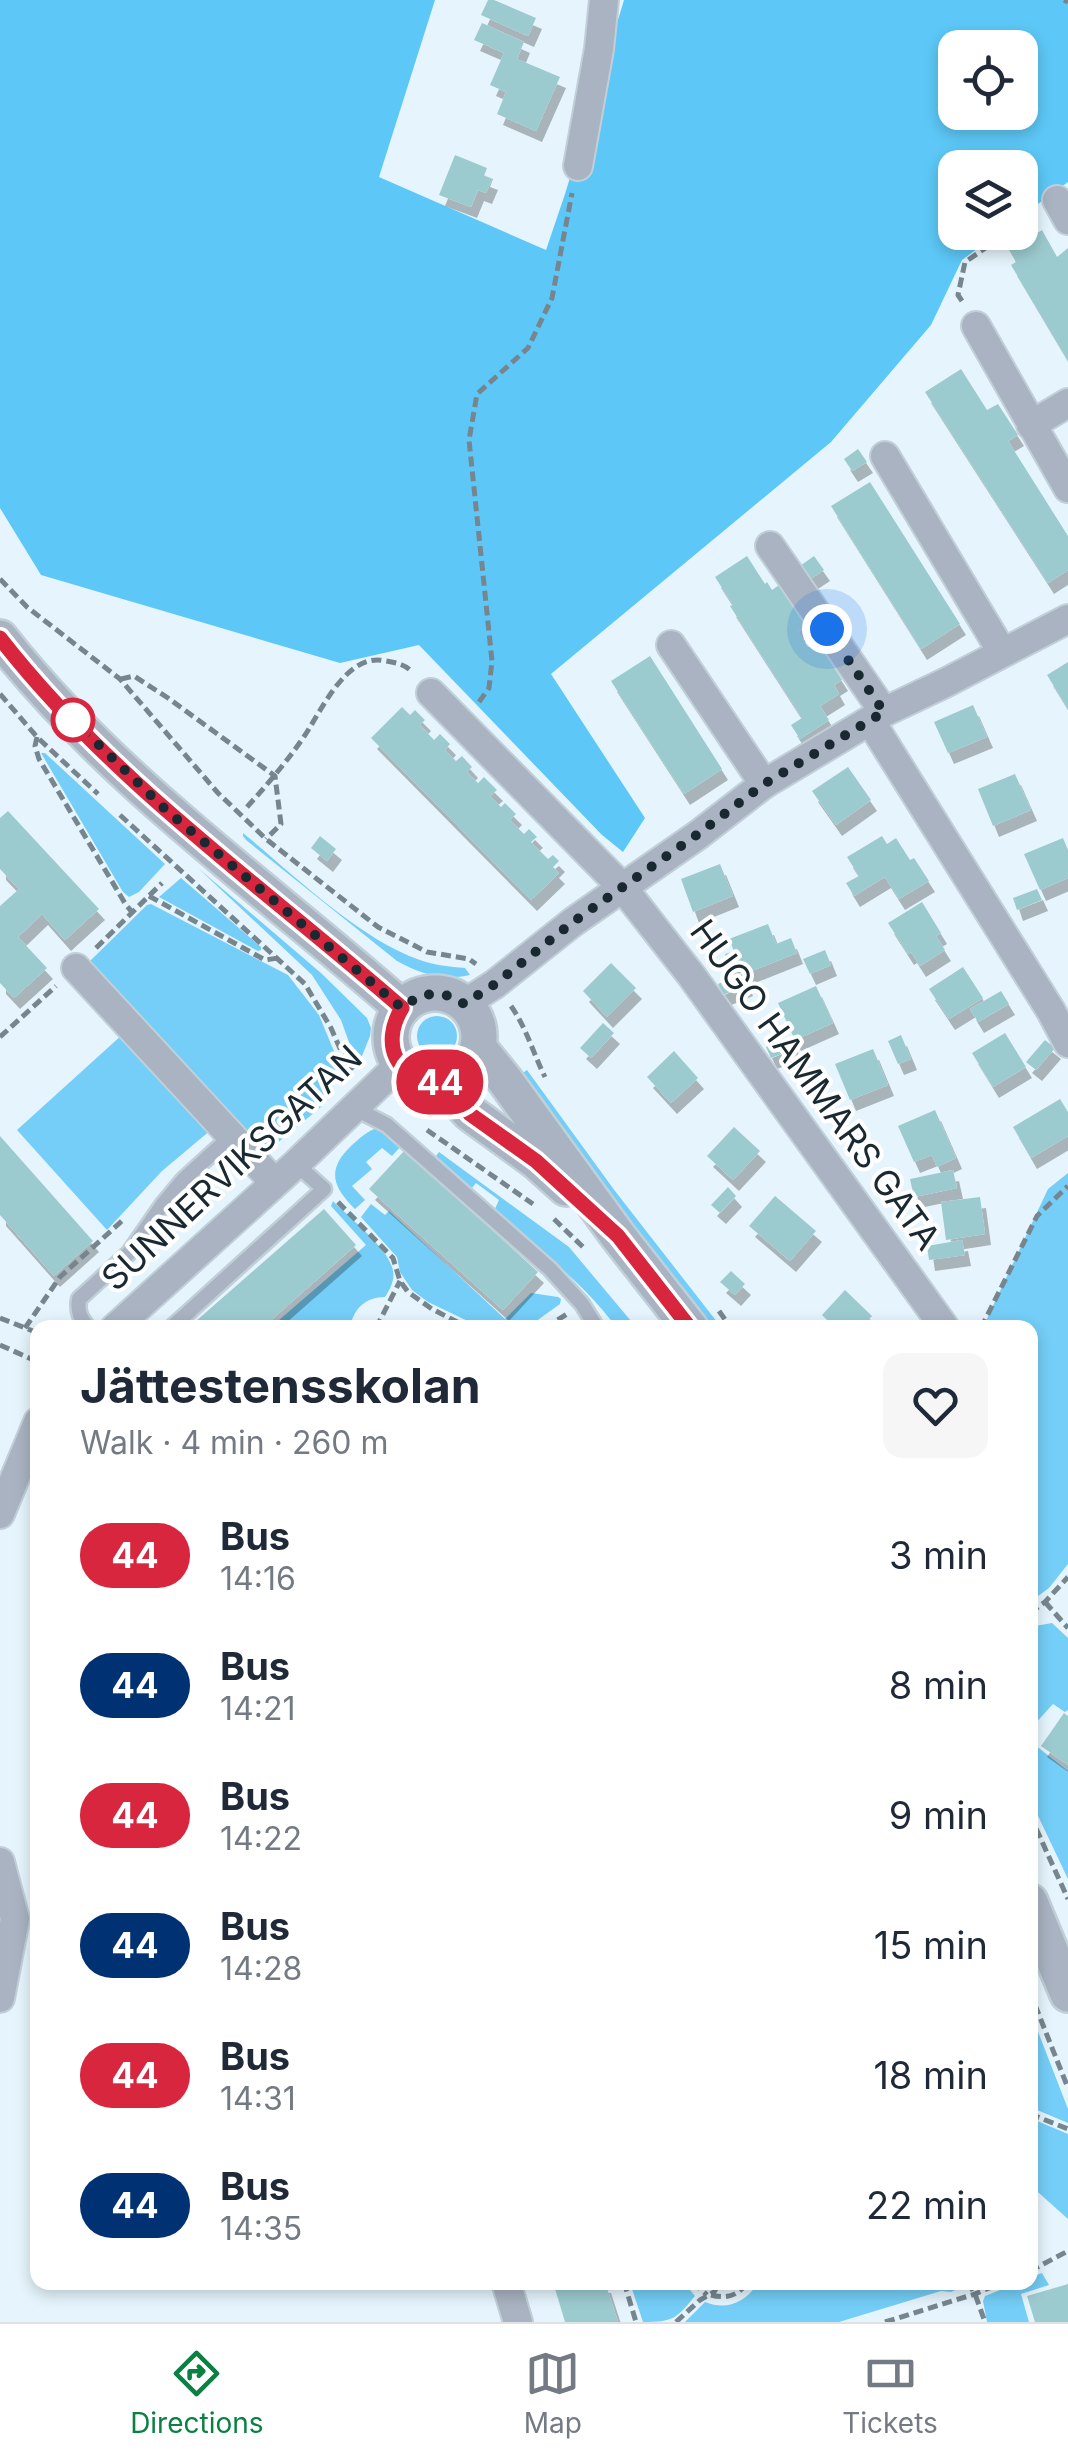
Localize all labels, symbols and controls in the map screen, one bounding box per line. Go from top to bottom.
map controls [938,30,1038,250]
button: locate [938,30,1038,130]
button: layers [938,150,1038,250]
your location [802,604,852,654]
unlabelled marker [52,699,94,741]
street label: HUGO HAMMARS GATA [682,911,950,1258]
street label: SUNNERVIKSGATAN [93,1036,370,1299]
line badge: 44 [395,1050,485,1114]
text: 44 [416,1061,464,1103]
button: heart [883,1353,988,1458]
text: Jättestensskolan [80,1356,481,1415]
text: Walk · 4 min · 260 m [80,1423,389,1462]
text: Bus [220,1513,290,1559]
text: 3 min [889,1532,988,1578]
text: 44 [111,1534,159,1576]
text: 14:16 [220,1559,296,1598]
text: Bus [220,1643,290,1689]
text: 8 min [889,1662,988,1708]
text: 44 [111,1664,159,1706]
text: 14:21 [220,1689,295,1728]
text: Bus [220,1773,290,1819]
text: 9 min [889,1792,988,1838]
text: 44 [111,1794,159,1836]
text: 14:22 [220,1819,302,1858]
text: Bus [220,1903,290,1949]
text: 15 min [874,1922,988,1968]
text: 44 [111,1924,159,1966]
text: 14:28 [220,1949,302,1988]
text: Bus [220,2033,290,2079]
text: 18 min [873,2052,988,2098]
text: 44 [111,2054,159,2096]
text: 14:31 [220,2079,296,2118]
text: Bus [220,2163,290,2209]
text: 22 min [866,2182,988,2228]
text: 44 [111,2184,159,2226]
text: 14:35 [220,2209,302,2248]
tab: Directions [130,2346,264,2440]
tab: Map [524,2346,582,2440]
tab: Tickets [842,2346,938,2440]

